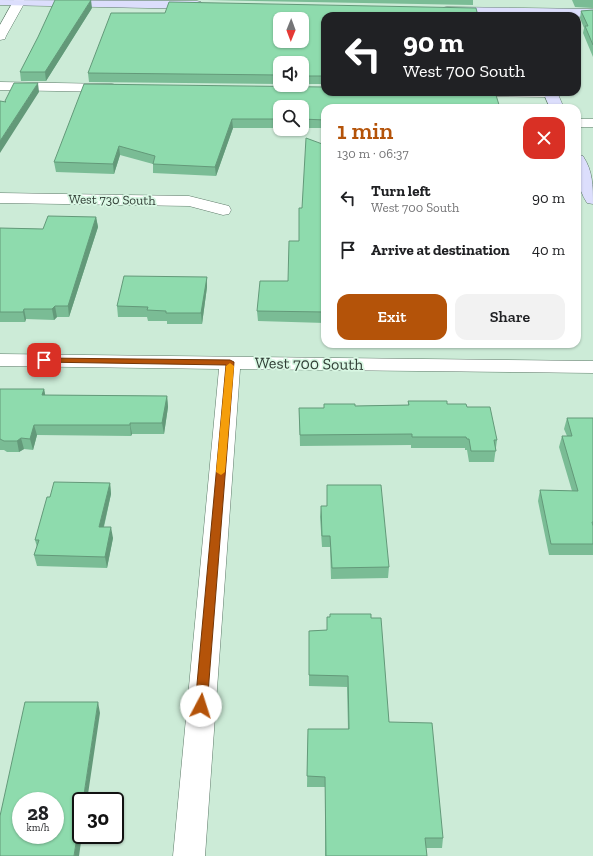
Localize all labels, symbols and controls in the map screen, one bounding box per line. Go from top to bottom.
north arrow [273,12,309,48]
map controls [273,12,309,136]
text: 90 m [403,26,464,59]
icon: left [337,28,389,80]
button: sound [273,56,309,92]
text: West 700 South [403,60,525,82]
button: search [273,100,309,136]
text: 1 min [337,116,393,145]
button: close [523,117,565,159]
text: 130 m · 06:37 [337,146,409,161]
text: Turn left [371,182,431,200]
icon: left [337,187,359,209]
text: 90 m [532,189,565,207]
street label: West 730 South [68,191,156,208]
text: West 700 South [371,200,459,215]
icon: arrive [337,239,359,261]
text: Arrive at destination [371,241,510,259]
text: 40 m [532,241,565,259]
button: Exit [337,294,447,340]
button: Share [455,294,565,340]
pin [27,343,61,377]
icon: arrive [33,349,55,371]
street label: West 700 South [255,353,363,374]
position arrow [180,685,222,727]
speed limit sign: 30 [72,792,124,844]
text: 28 [27,801,49,825]
text: km/h [27,822,49,834]

